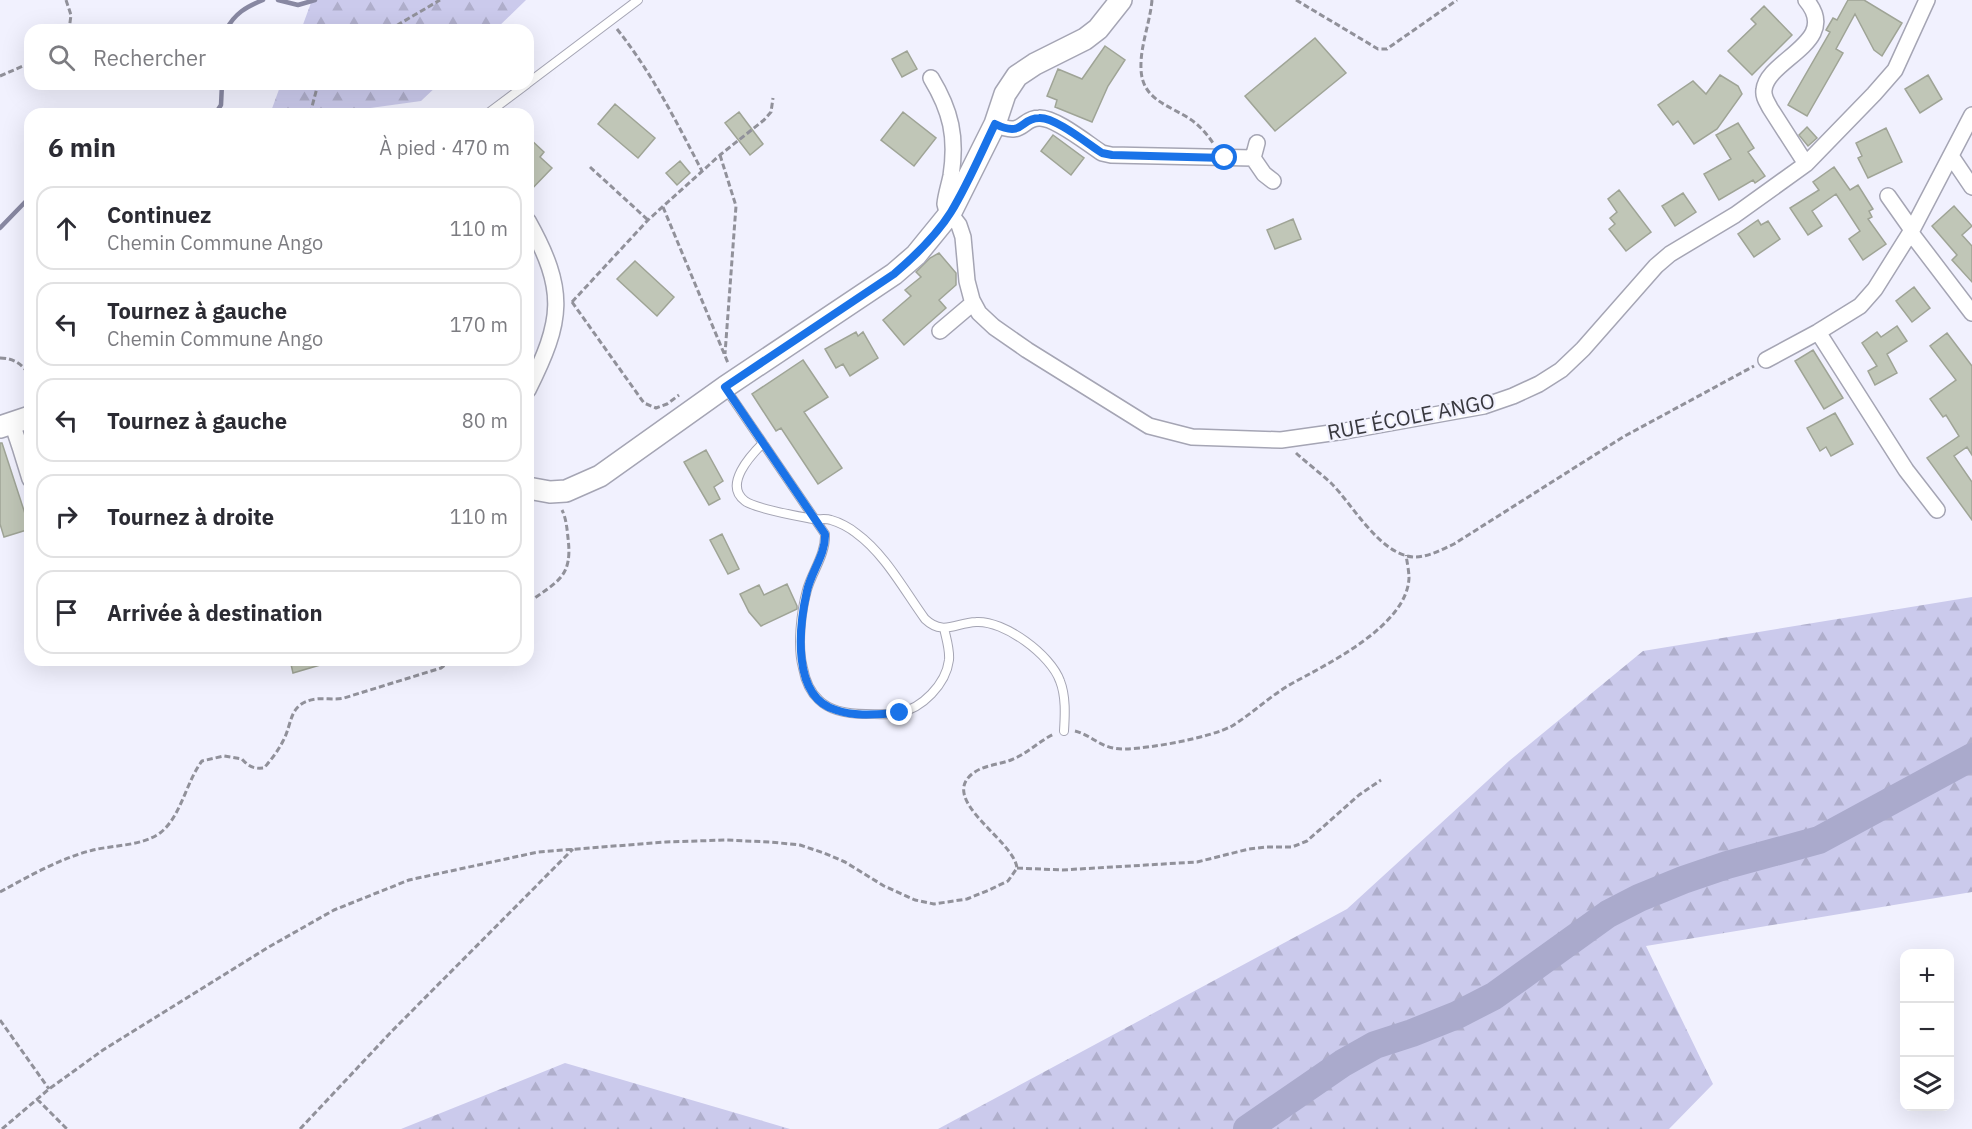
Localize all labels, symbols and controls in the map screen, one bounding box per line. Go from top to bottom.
search box [24,24,534,90]
icon: search [45,41,78,74]
text: Rechercher [93,43,206,72]
text: 6 min [48,130,116,164]
text: À pied · 470 m [379,134,510,161]
route start [1211,144,1237,170]
text: Continuez [107,200,211,229]
icon: ahead [50,212,83,245]
text: 110 m [450,215,508,242]
text: Chemin Commune Ango [107,229,323,256]
text: Tournez à gauche [107,296,287,325]
icon: left [50,308,83,341]
text: 170 m [450,311,508,338]
text: Chemin Commune Ango [107,325,323,352]
street label: RUE ÉCOLE ANGO [1325,386,1497,446]
icon: left [50,404,83,437]
text: Tournez à gauche [107,406,287,435]
text: 80 m [462,407,508,434]
icon: right [50,500,83,533]
text: Tournez à droite [107,502,274,531]
text: 110 m [450,503,508,530]
icon: arrive [50,596,83,629]
text: Arrivée à destination [107,598,323,627]
route end [886,699,912,725]
map controls [1900,949,1954,1111]
button: + [1900,949,1954,1003]
button: − [1900,1003,1954,1057]
button: layers [1900,1057,1954,1111]

